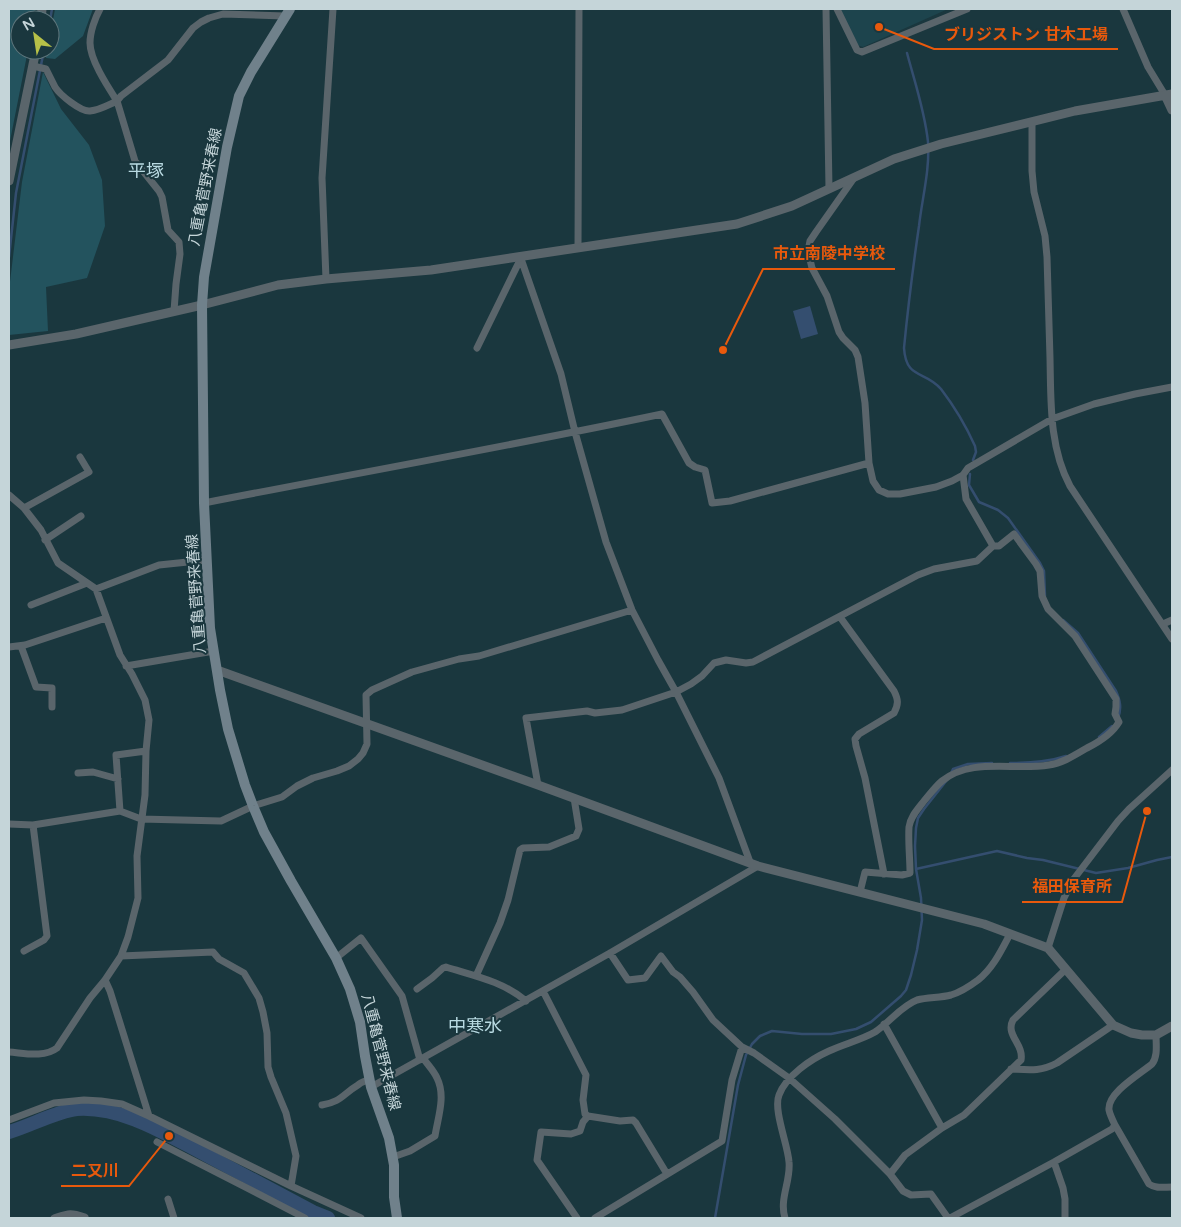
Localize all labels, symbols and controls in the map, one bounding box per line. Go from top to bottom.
north arrow [10,10,60,60]
text: N [20,14,38,34]
callout: ブリジストン 甘木工場 [934,18,1118,49]
text: ブリジストン 甘木工場 [944,25,1108,45]
street label: 八重亀菅野来春線 [185,126,225,248]
district label: 平塚 [128,160,164,182]
callout: 市立南陵中学校 [763,238,895,269]
text: 市立南陵中学校 [773,244,885,264]
street label: 八重亀菅野来春線 [183,534,209,654]
callout: 福田保育所 [1022,871,1122,902]
text: 福田保育所 [1032,877,1112,897]
street label: 八重亀菅野来春線 [358,992,404,1112]
district label: 中寒水 [448,1015,502,1037]
callout: 二又川 [61,1155,129,1186]
text: 二又川 [71,1161,119,1181]

